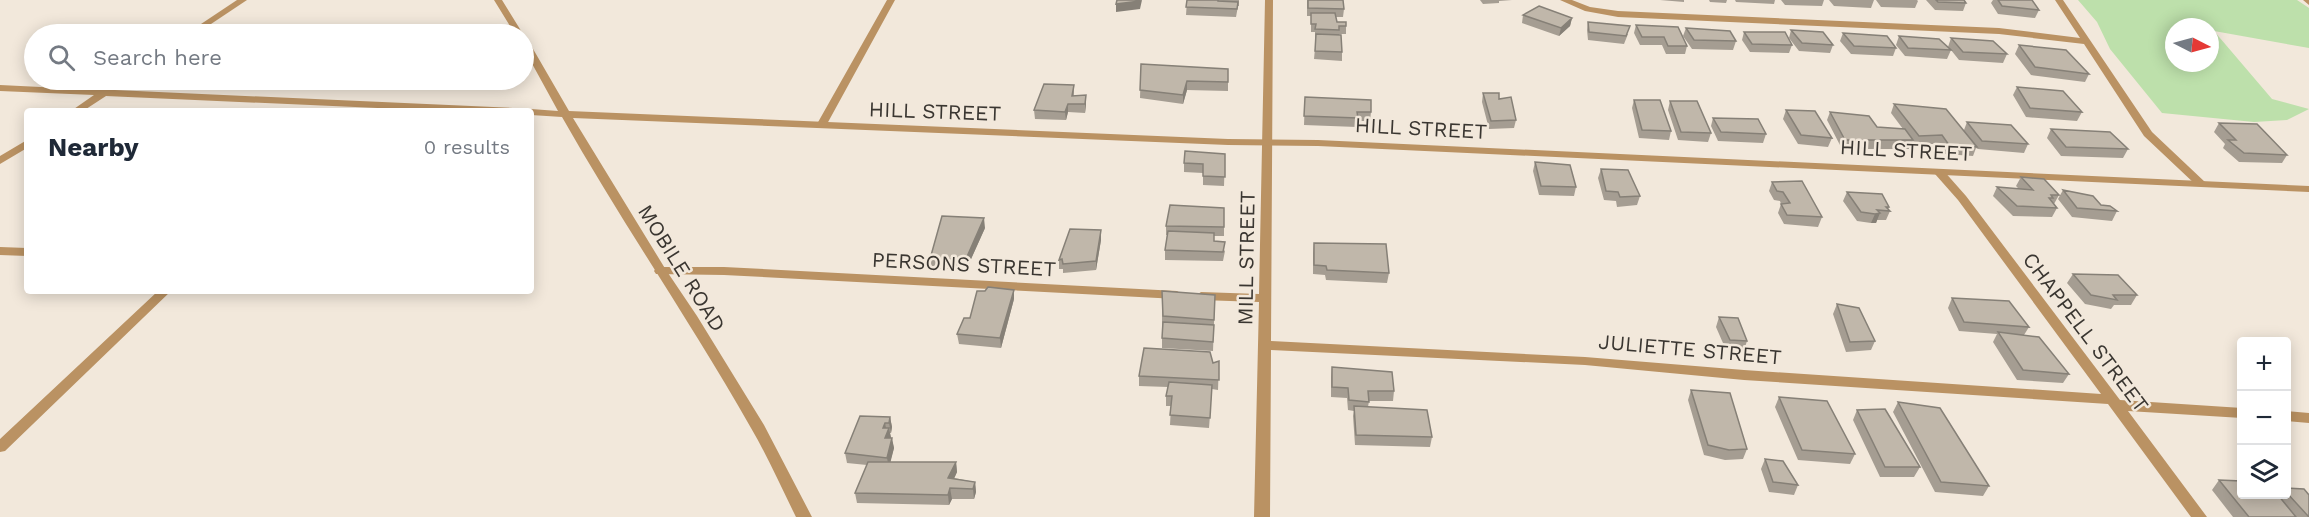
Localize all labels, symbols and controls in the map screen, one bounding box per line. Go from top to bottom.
north arrow [2165,18,2219,72]
search box [24,24,534,90]
icon: search [45,41,78,74]
text: Search here [93,45,222,70]
street label: HILL STREET [868,96,1002,126]
street label: HILL STREET [1354,112,1488,144]
text: Nearby [48,132,139,162]
street label: HILL STREET [1839,134,1973,166]
text: 0 results [424,135,510,159]
street label: MILL STREET [1232,190,1260,326]
street label: MOBILE ROAD [633,200,731,336]
street label: PERSONS STREET [871,247,1057,281]
street label: CHAPPELL STREET [2018,247,2154,417]
street label: JULIETTE STREET [1597,329,1783,369]
map controls [2237,337,2291,499]
button: + [2237,337,2291,391]
button: − [2237,391,2291,445]
button: layers [2237,445,2291,499]

